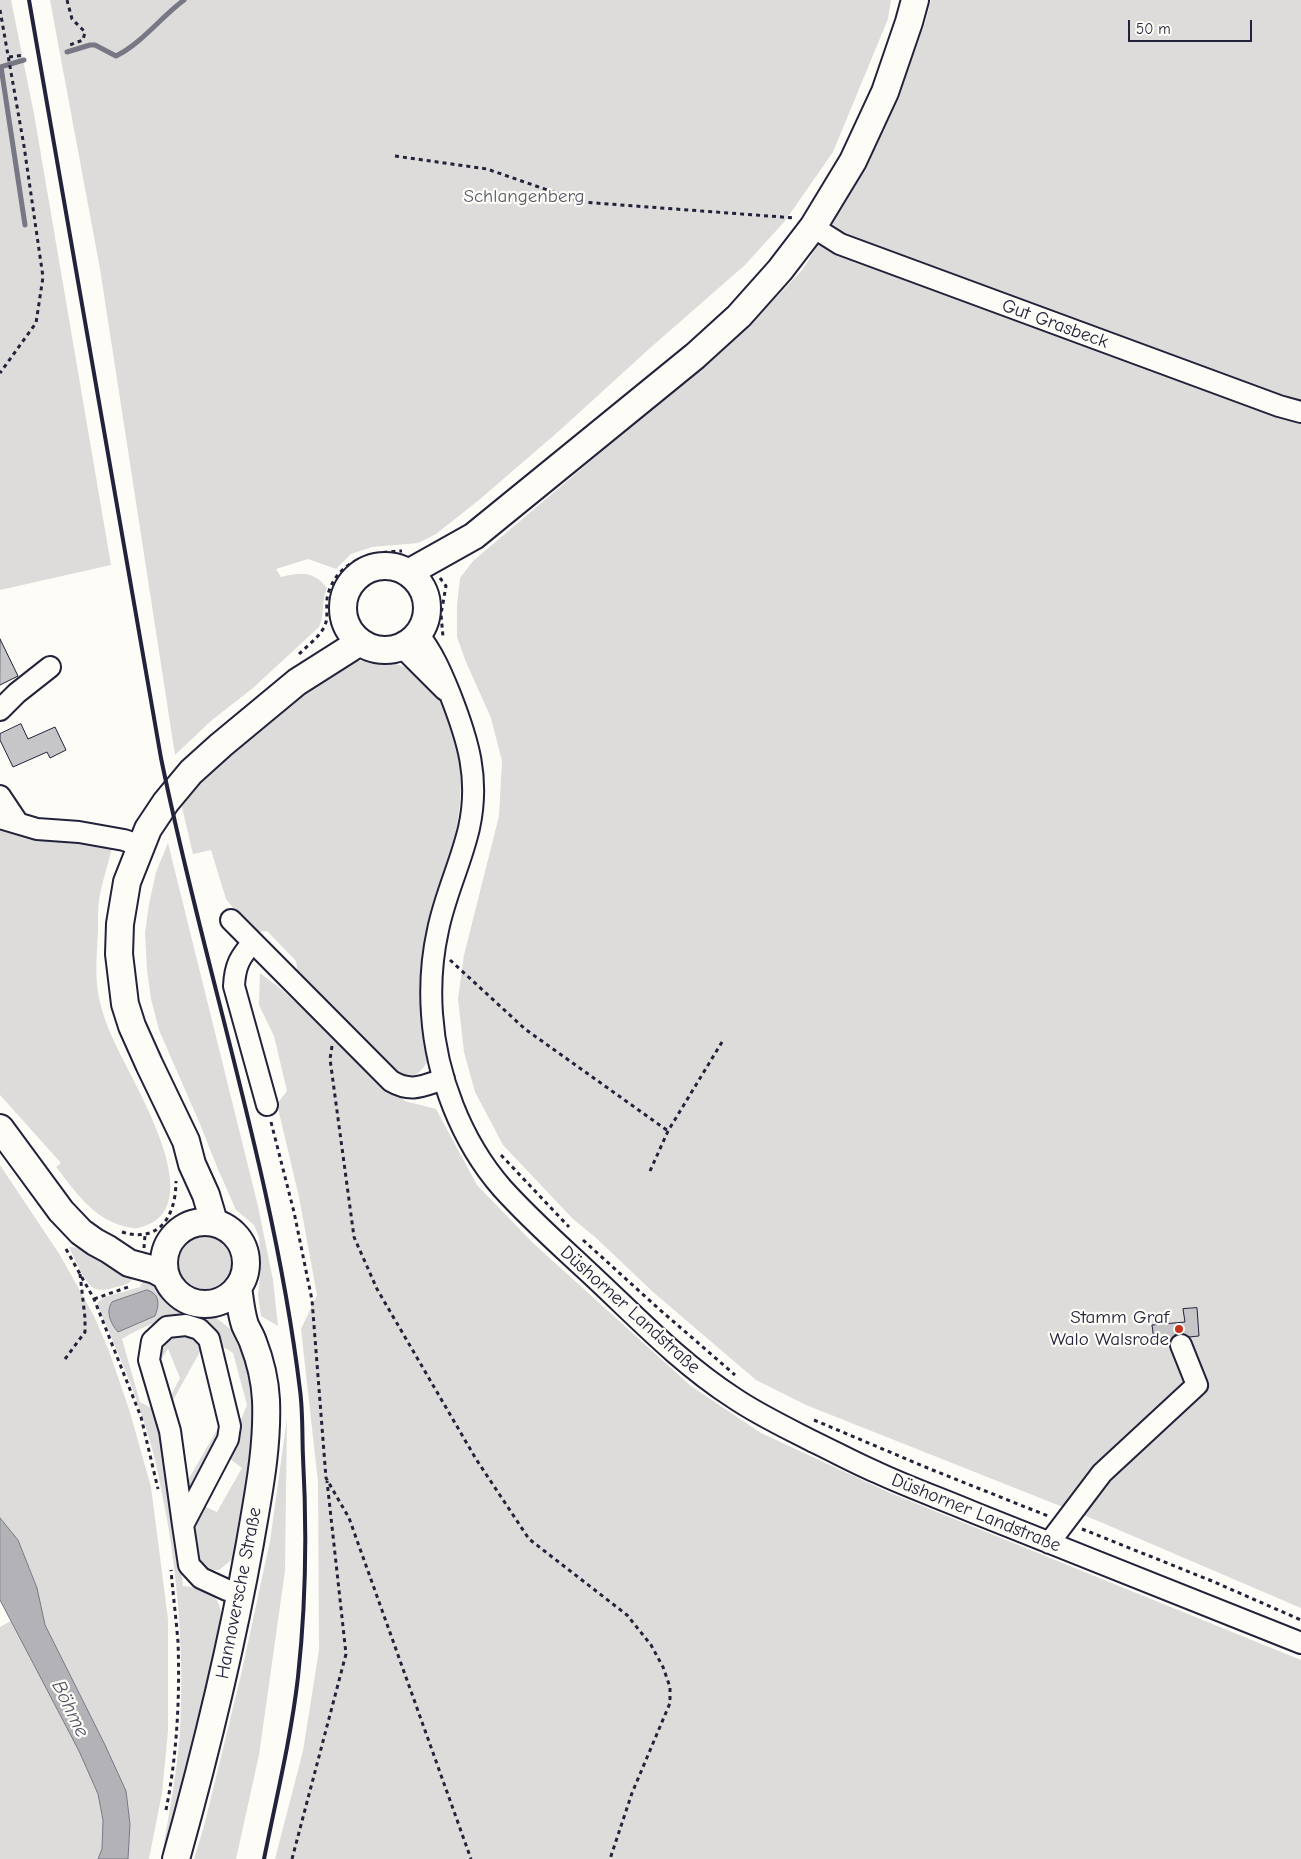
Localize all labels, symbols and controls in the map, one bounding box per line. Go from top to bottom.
scale bar [1131,10,1255,42]
text: 50 m [1136,20,1171,38]
park label: Schlangenberg [463,186,585,208]
street label: Gut Grasbeck [999,294,1111,354]
street label: Düshorner Landstraße [555,1241,705,1379]
place label: Stamm Graf Walo Walsrode [1050,1307,1169,1351]
marker: Stamm Graf Walo Walsrode [1173,1323,1185,1335]
street label: Düshorner Landstraße [888,1469,1064,1557]
street label: Hannoversche Straße [211,1505,267,1681]
water label: Böhme [46,1677,94,1741]

